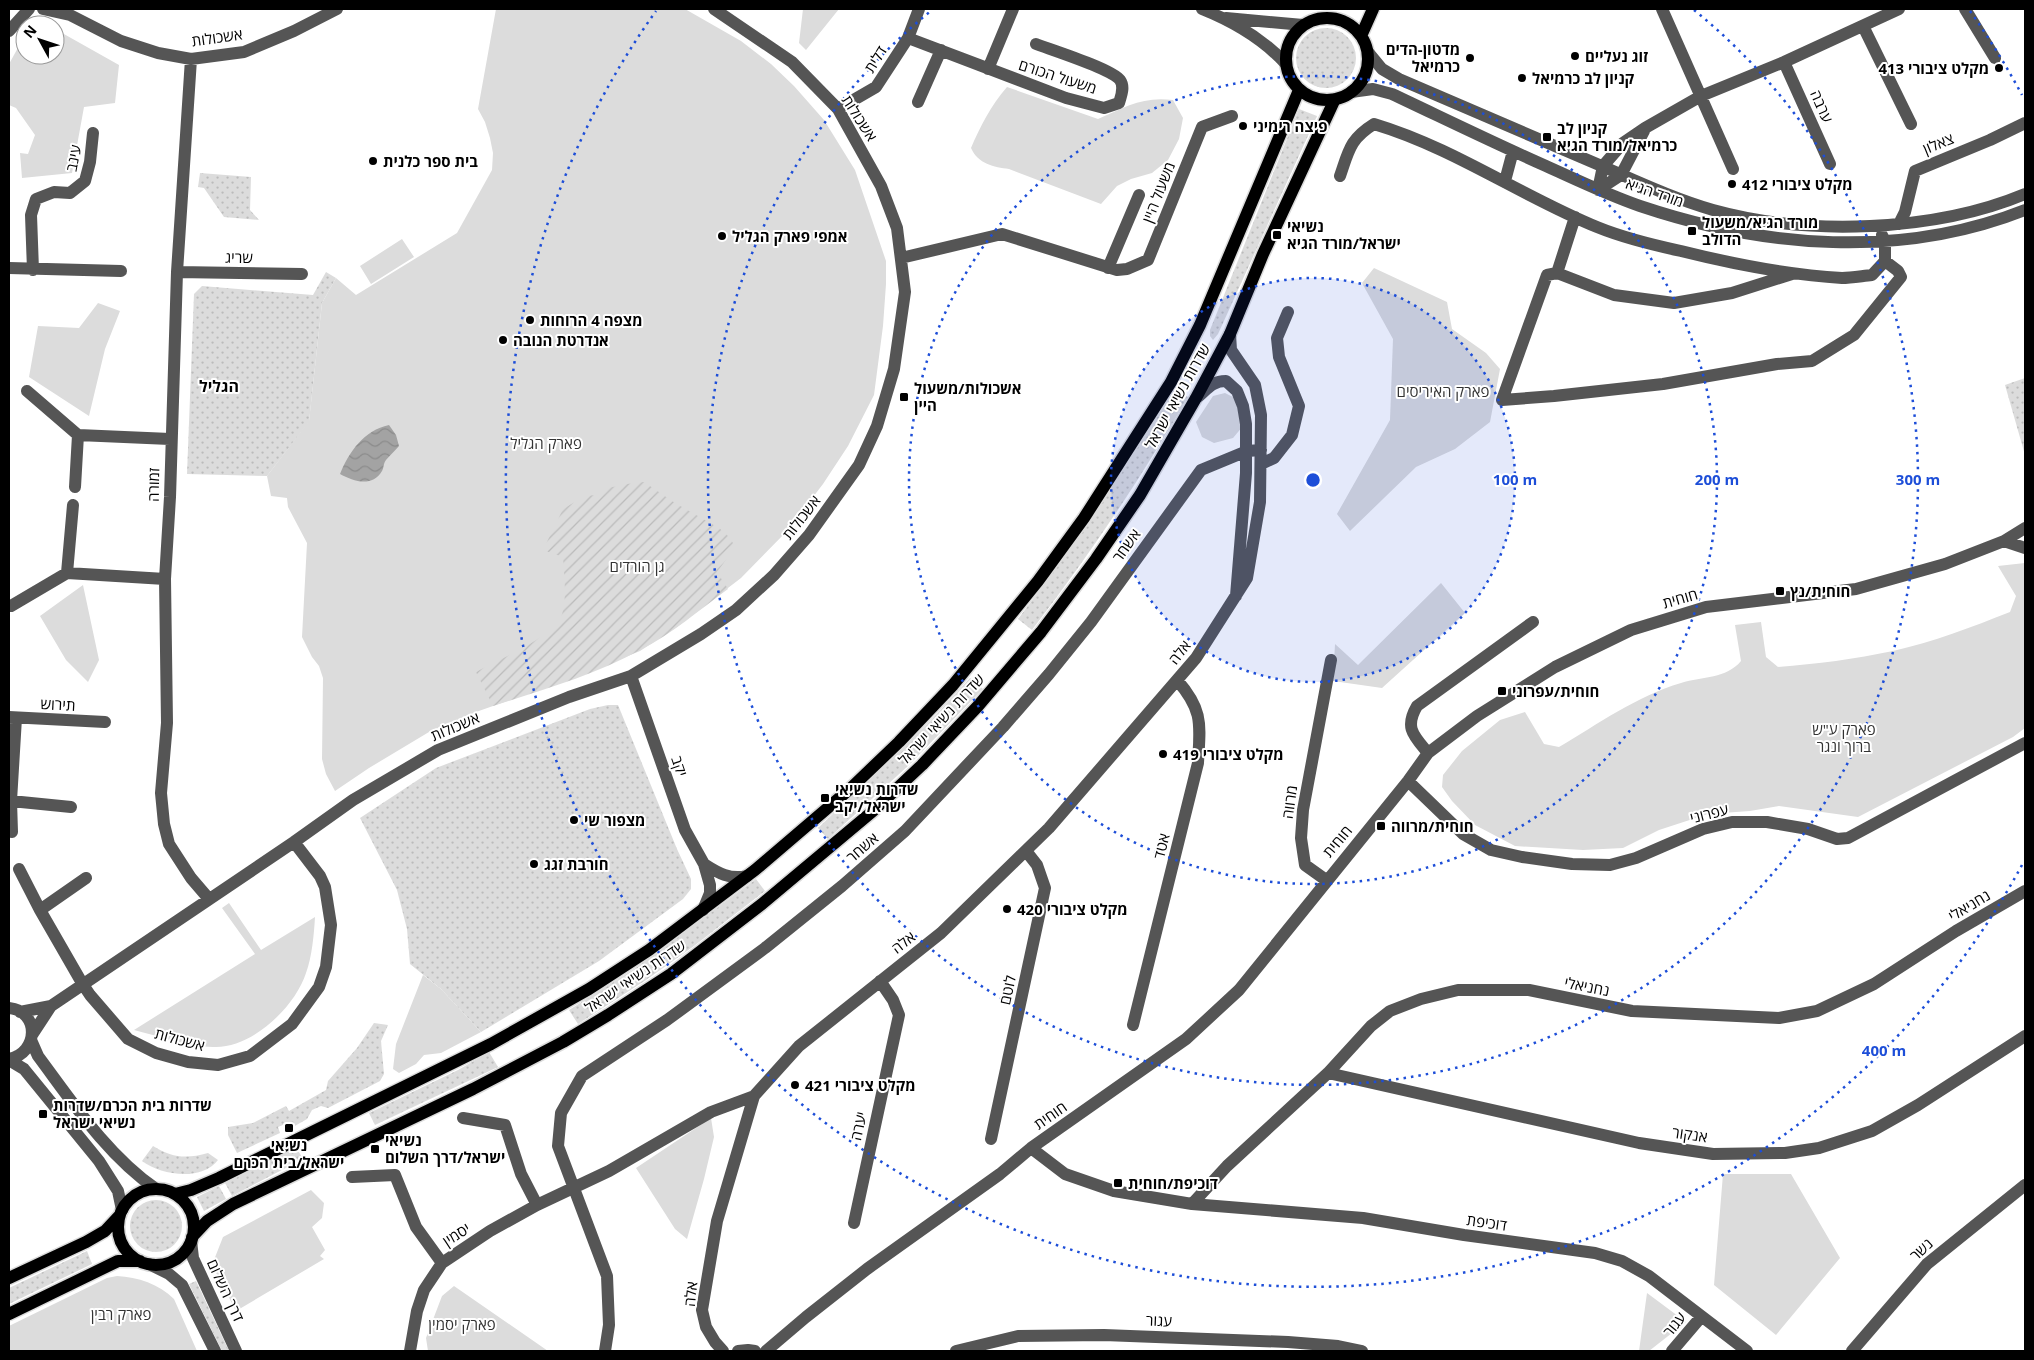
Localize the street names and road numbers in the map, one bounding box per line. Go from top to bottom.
street label: אשכולות [190,24,244,50]
street label: דלית [859,41,891,76]
street label: משעול הכורם [1016,54,1100,98]
street label: ערבה [1806,87,1838,126]
street label: אשכולות [838,91,882,145]
street label: צאלון [1919,128,1957,158]
street label: עינב [61,143,85,173]
street label: משעול היין [1137,159,1179,225]
street label: מורד הגיא [1623,173,1687,211]
street label: שריג [225,247,253,267]
street label: שדרות נשיאי ישראל [1140,339,1214,452]
street label: זמורה [143,468,163,502]
street label: אשכולות [777,491,825,543]
street label: אשחר [1107,524,1145,566]
street label: חוחית [1660,583,1700,613]
street label: אלה [1163,636,1195,668]
street label: שדרות נשיאי ישראל [894,669,989,769]
street label: תירוש [40,693,76,715]
street label: אשכולות [428,707,482,745]
street label: יקב [667,753,693,779]
street label: מרווה [1277,784,1301,820]
street label: עפרוני [1688,799,1731,827]
street label: חוחית [1318,821,1356,861]
street label: אשחר [842,828,882,866]
street label: אטד [1148,831,1174,861]
street label: נחניאלי [1944,885,1994,925]
street label: אלה [887,926,919,958]
street label: שדרות נשיאי ישראל [581,935,690,1017]
street label: נחניאלי [1563,972,1611,1000]
street label: לוטם [994,973,1020,1007]
street label: אשכולות [153,1023,207,1055]
street label: חוחית [1030,1097,1070,1133]
street label: יערה [845,1110,871,1142]
street label: אנקור [1671,1122,1709,1146]
street label: דוכיפת [1465,1209,1509,1235]
street label: יסמין [438,1218,474,1250]
street label: נשר [1905,1233,1937,1265]
street label: דרך השלום [203,1255,249,1325]
street label: אלה [679,1280,701,1308]
street label: עגור [1658,1307,1690,1340]
street label: עגור [1146,1310,1173,1330]

